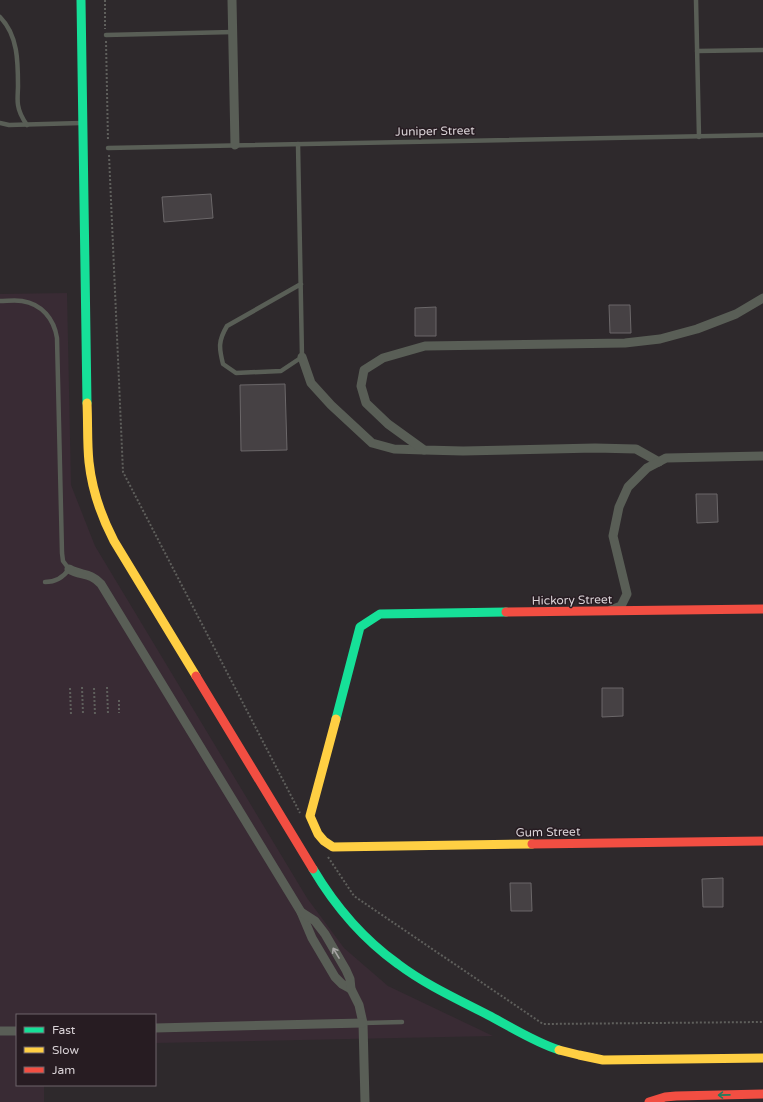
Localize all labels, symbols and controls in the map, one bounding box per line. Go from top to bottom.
street label: Juniper Street [395,123,475,139]
street label: Hickory Street [532,592,613,608]
street label: Gum Street [515,824,581,840]
one-way arrow [332,947,340,959]
legend [16,1014,156,1086]
text: Fast [52,1023,76,1037]
text: Slow [52,1043,79,1057]
text: Jam [52,1063,75,1077]
one-way arrow [718,1091,731,1099]

